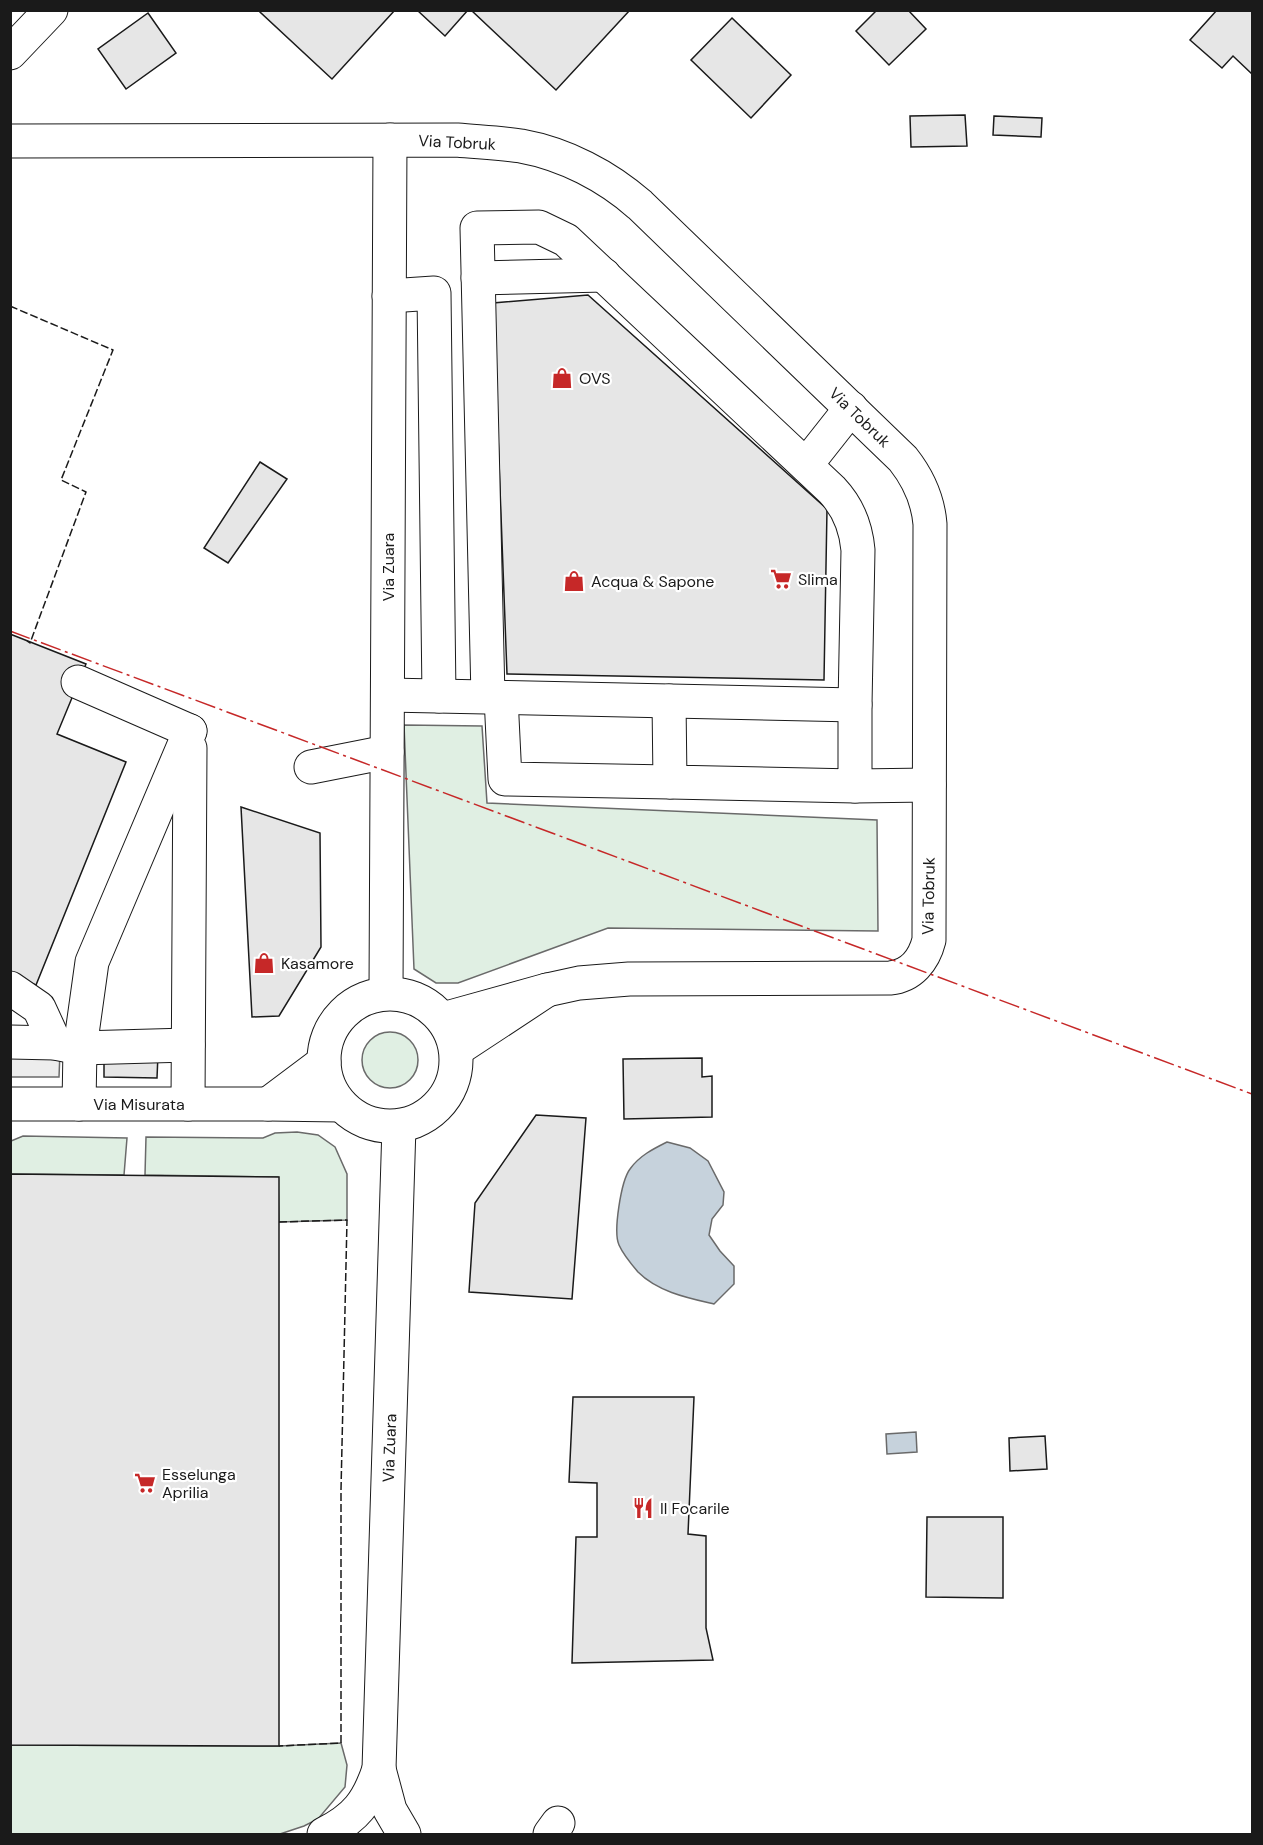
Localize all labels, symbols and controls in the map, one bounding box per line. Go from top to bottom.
street label: Via Tobruk [418,130,496,155]
shop icon: OVS [550,366,574,390]
place label: OVS [579,368,610,389]
street label: Via Tobruk [824,383,895,452]
street label: Via Zuara [378,533,399,601]
supermarket icon: Slima [769,567,793,591]
shop icon: Acqua & Sapone [562,569,586,593]
place label: Slima [798,569,838,590]
place label: Acqua & Sapone [591,571,714,592]
street label: Via Tobruk [917,857,940,935]
shop icon: Kasamore [252,951,276,975]
place label: Kasamore [281,953,354,974]
street label: Via Misurata [93,1094,185,1115]
street label: Via Zuara [378,1413,401,1483]
place label: Esselunga Aprilia [162,1464,236,1503]
supermarket icon: Esselunga Aprilia [133,1471,157,1495]
restaurant icon: Il Focarile [631,1496,655,1520]
place label: Il Focarile [660,1498,730,1519]

